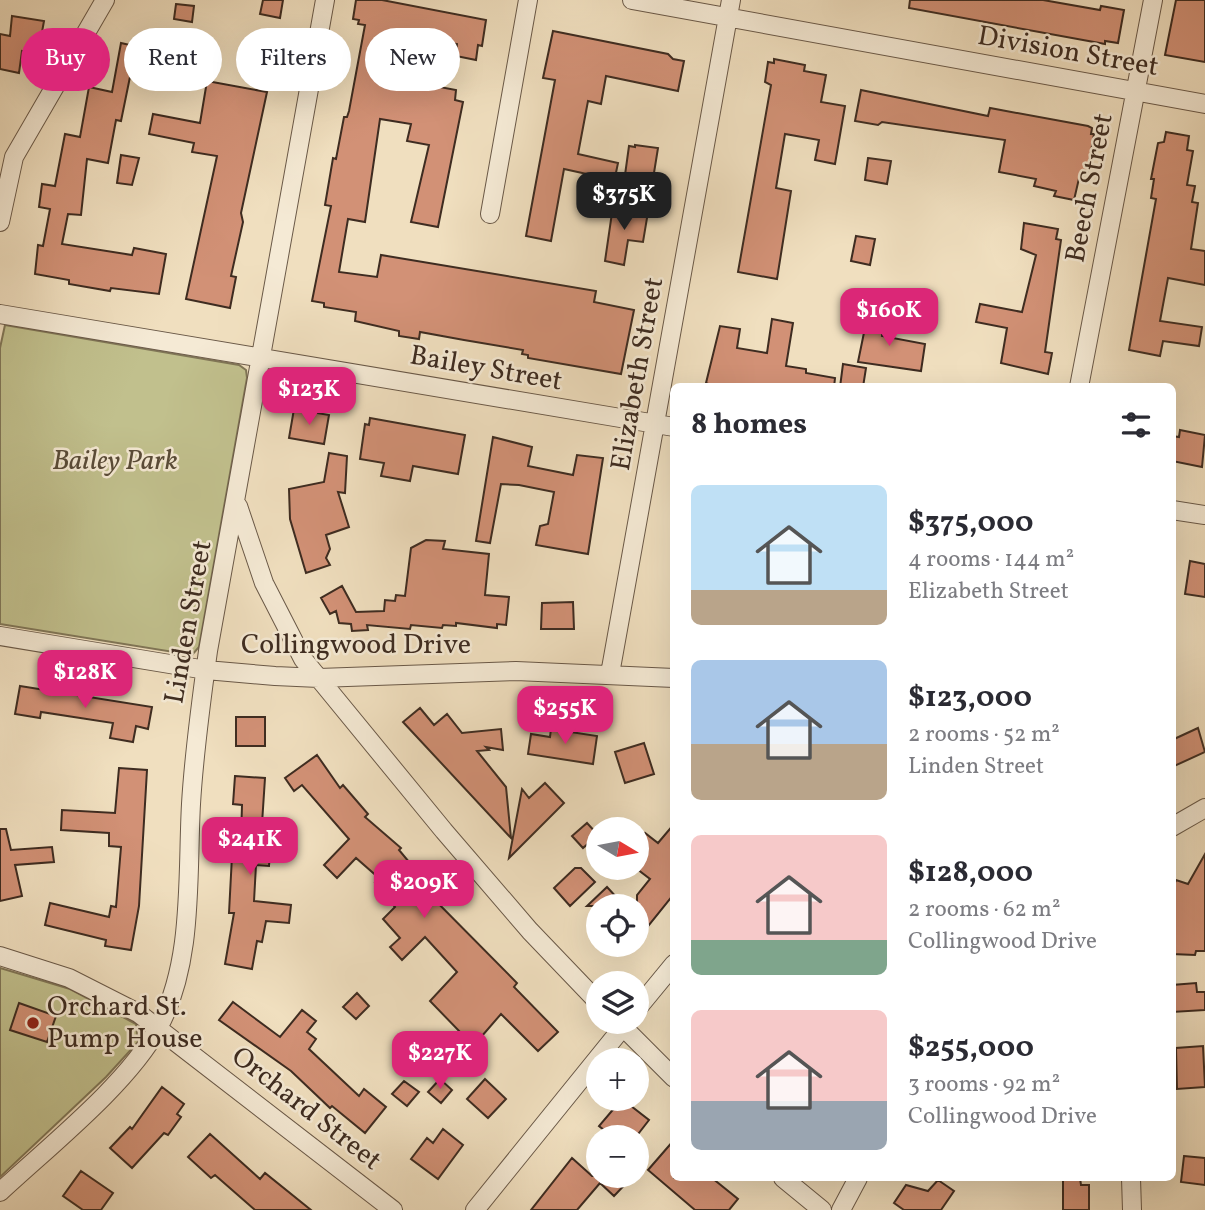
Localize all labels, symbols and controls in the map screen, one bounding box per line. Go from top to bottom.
street label: Division Street [974,17,1162,87]
chip: Buy [21,28,110,91]
chip: Rent [124,28,222,91]
chip: Filters [236,28,351,91]
chip: New [365,28,460,91]
street label: Beech Street [1056,110,1124,266]
pin: $375K [575,173,673,232]
text: $375K [592,179,656,211]
street label: Elizabeth Street [602,274,674,474]
pin: $160K [840,288,938,348]
text: $160K [856,295,922,327]
street label: Bailey Street [407,336,565,402]
pin: $123K [260,368,358,427]
text: $123K [278,374,340,406]
text: 8 homes [691,404,807,446]
icon: filters [1117,406,1155,444]
park label: Bailey Park [52,442,178,481]
text: $375,000 [908,502,1034,544]
icon: home [747,513,831,597]
street label: Linden Street [155,537,223,707]
text: 4 rooms · 144 m² [908,544,1074,576]
text: Elizabeth Street [908,576,1069,608]
street label: Collingwood Drive [241,626,471,665]
pin: $128K [36,650,134,710]
text: $128K [53,657,117,689]
text: $123,000 [908,677,1032,719]
pin: $255K [516,686,614,746]
icon: home [747,688,831,772]
text: $255K [533,693,597,725]
text: 2 rooms · 52 m² [908,719,1060,751]
text: Linden Street [908,751,1044,783]
north arrow [586,817,649,880]
map controls [586,817,649,1188]
pin: $241K [201,818,299,877]
text: $241K [218,824,282,856]
text: $128,000 [908,852,1033,894]
pin: $209K [375,860,473,920]
icon: home [747,863,831,947]
text: $209K [390,867,458,899]
button: locate [586,894,649,957]
text: 2 rooms · 62 m² [908,894,1060,926]
text: Collingwood Drive [908,926,1097,958]
button: layers [586,971,649,1034]
place label: Orchard St. Pump House [47,988,203,1059]
marker: Orchard St. Pump House [25,1015,41,1031]
text: $255,000 [908,1027,1034,1069]
pin: $227K [391,1032,489,1091]
street label: Orchard Street [223,1038,389,1180]
text: $227K [408,1038,472,1070]
icon: home [747,1038,831,1122]
button: + [586,1048,649,1111]
text: 3 rooms · 92 m² [908,1069,1060,1101]
text: Collingwood Drive [908,1101,1097,1133]
button: − [586,1125,649,1188]

